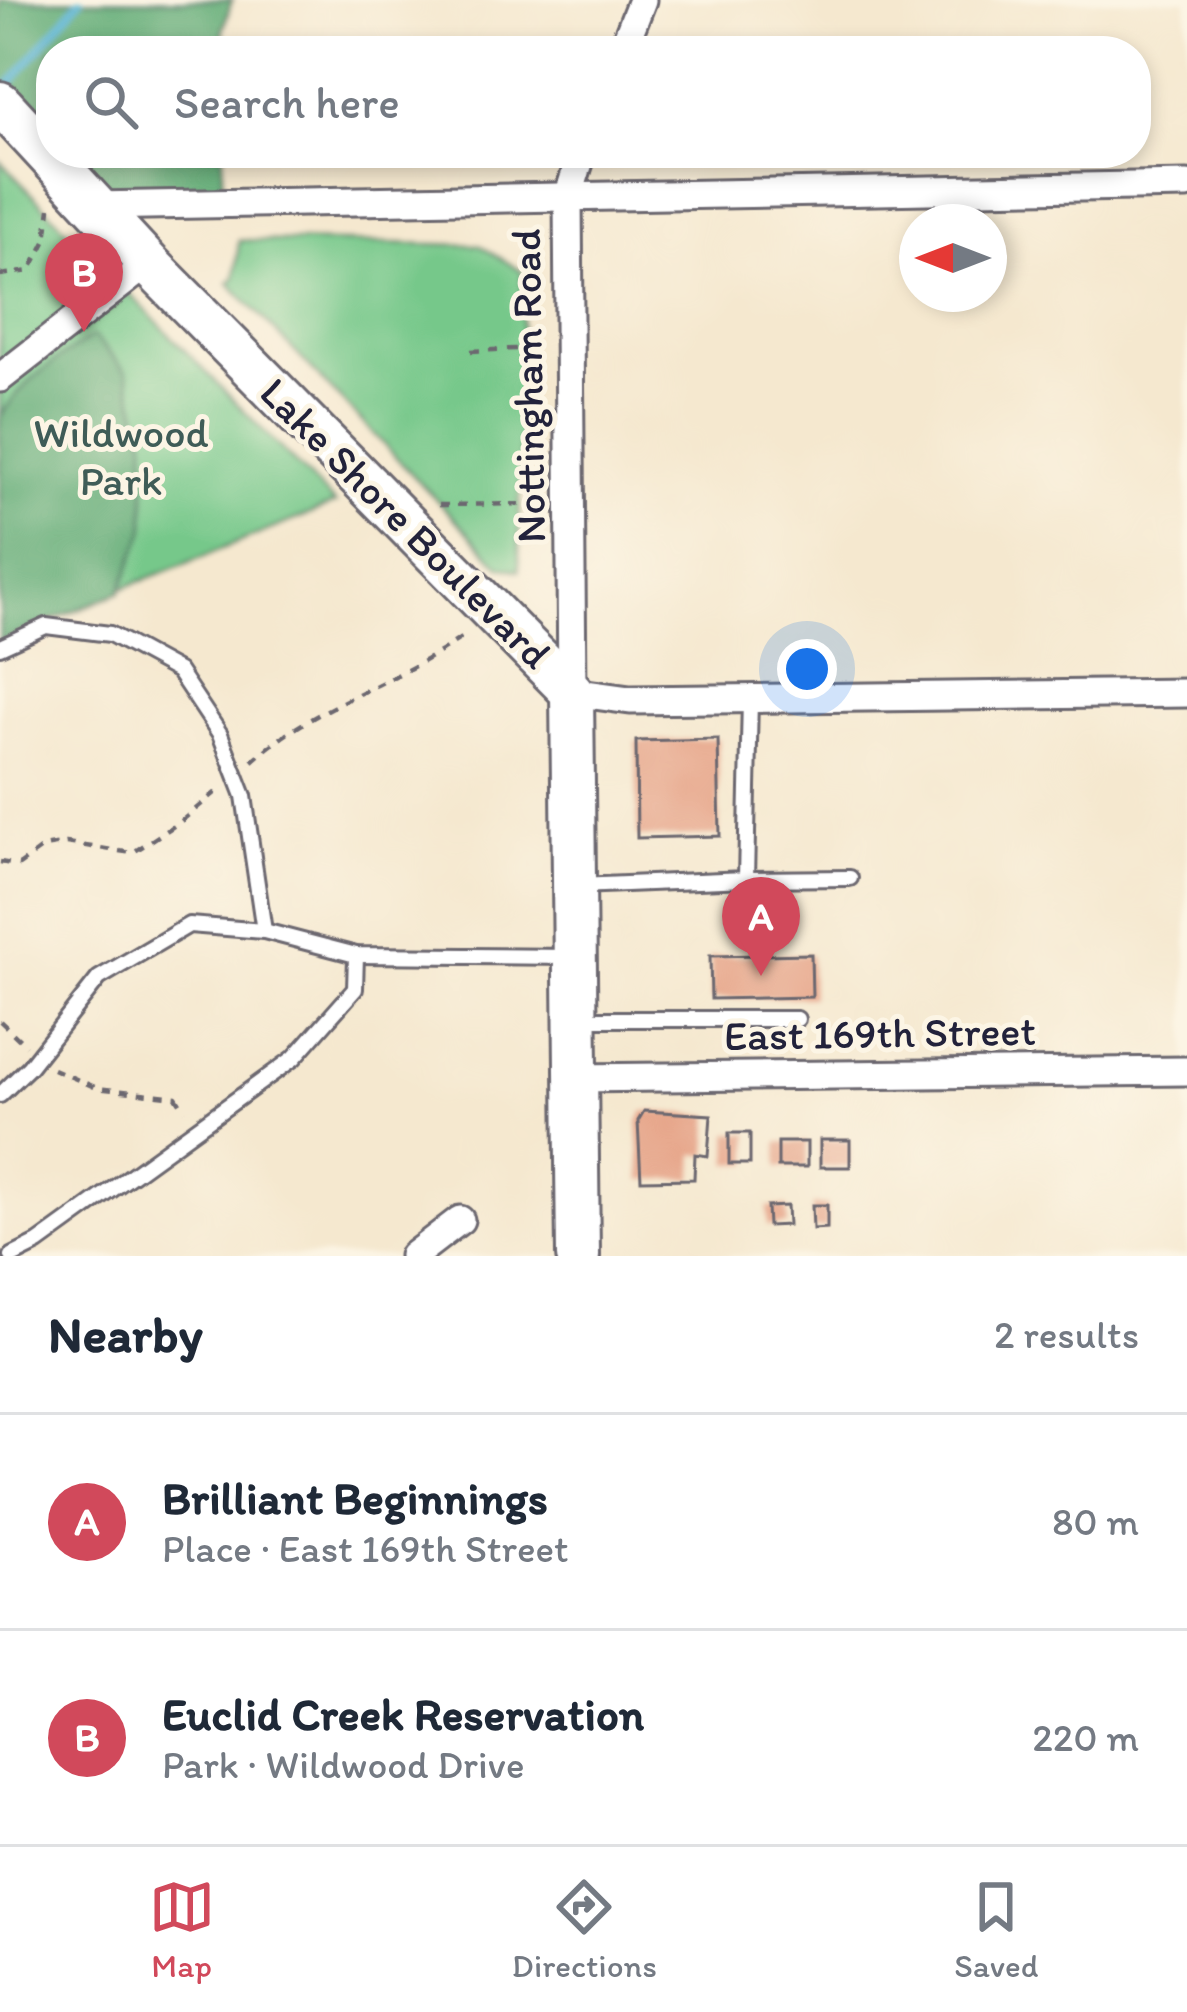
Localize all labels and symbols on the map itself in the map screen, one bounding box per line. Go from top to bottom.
north arrow [899,204,1007,312]
street label: Nottingham Road [500,228,556,544]
pin: B [45,233,123,332]
street label: Lake Shore Boulevard [250,367,562,679]
park label: Wildwood Park [33,407,209,506]
your location [777,639,837,699]
pin: A [722,877,800,976]
street label: East 169th Street [723,1005,1037,1061]

